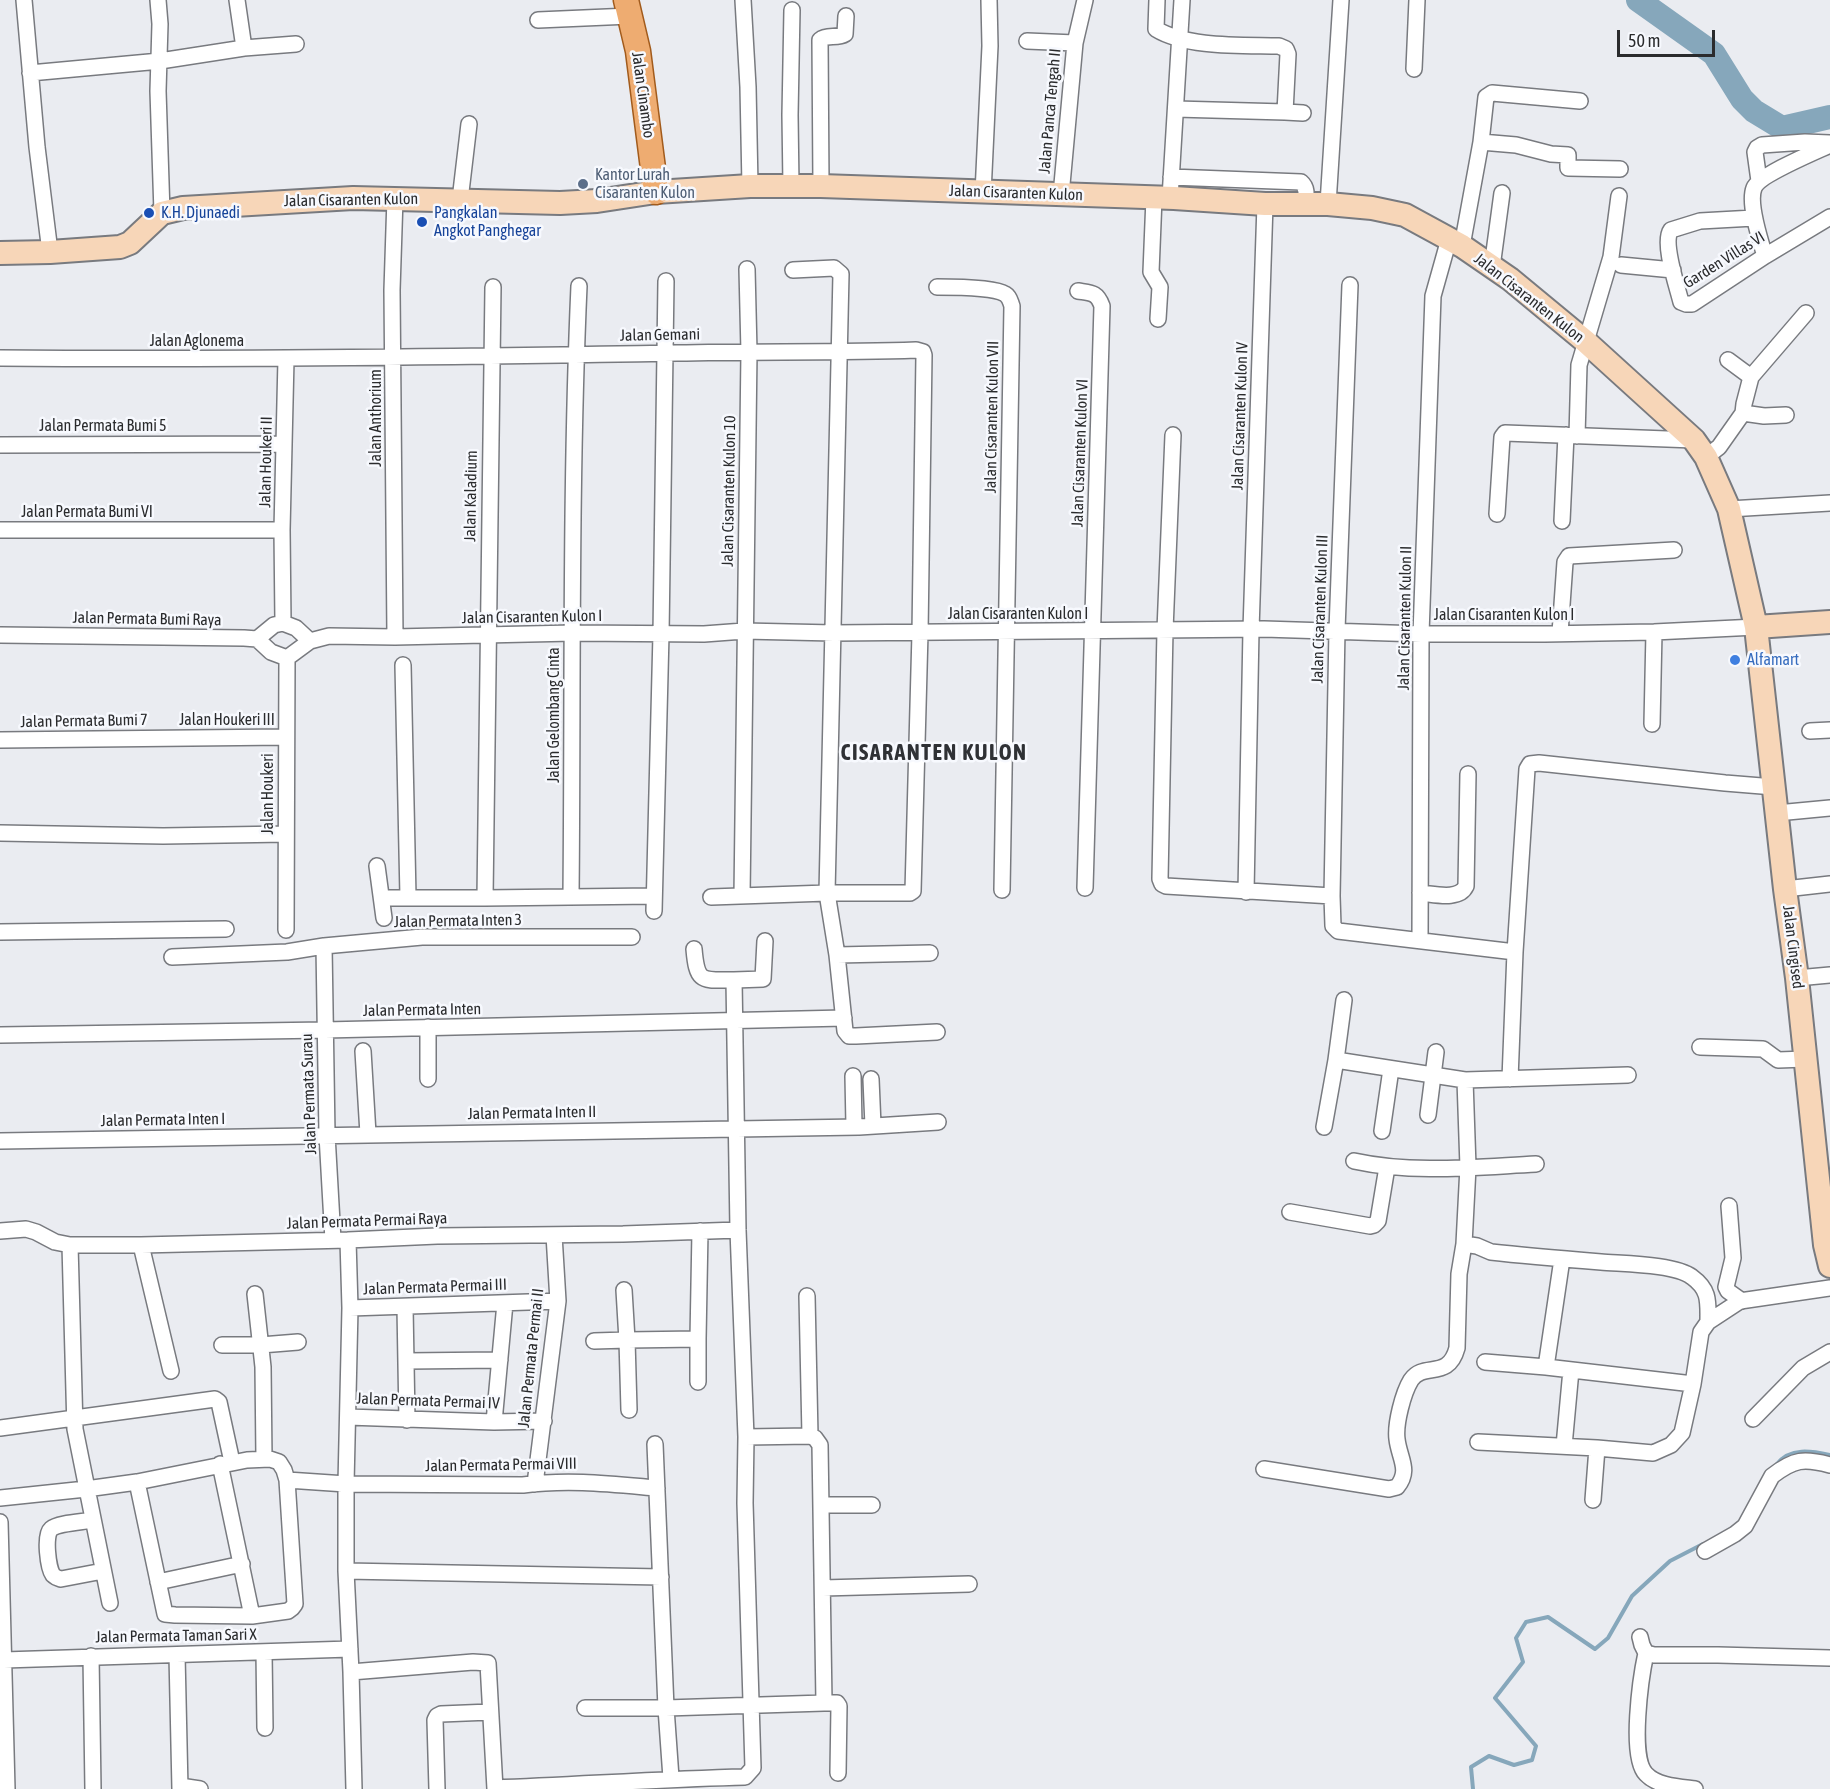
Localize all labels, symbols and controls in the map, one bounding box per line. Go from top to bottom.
scale bar [1620,18,1718,56]
text: 50 m [1628,30,1660,51]
street label: Jalan Panca Tengah II [1035,48,1065,174]
street label: Jalan Cinambo [627,51,659,139]
place label: Kantor Lurah Cisaranten Kulon [595,165,695,203]
marker: Kantor Lurah Cisaranten Kulon [576,177,590,191]
street label: Jalan Cisaranten Kulon [949,181,1083,205]
street label: Jalan Cisaranten Kulon [284,189,418,211]
place label: K.H. Djunaedi [161,203,240,223]
place label: Pangkalan Angkot Panghegar [434,203,541,241]
marker: K.H. Djunaedi [142,206,156,220]
marker: Pangkalan Angkot Panghegar [415,215,429,229]
street label: Garden Villas VI [1680,227,1768,293]
street label: Jalan Cisaranten Kulon [1470,249,1588,347]
street label: Jalan Gemani [620,325,700,345]
street label: Jalan Aglonema [150,331,244,351]
street label: Jalan Cisaranten Kulon VII [981,341,1003,493]
street label: Jalan Cisaranten Kulon IV [1228,342,1252,490]
street label: Jalan Anthorium [366,369,386,467]
street label: Jalan Cisaranten Kulon VI [1068,379,1092,527]
street label: Jalan Cisaranten Kulon 10 [718,415,740,567]
street label: Jalan Permata Bumi 5 [39,416,167,436]
street label: Jalan Houkeri II [256,416,276,508]
street label: Jalan Kaladium [461,450,481,542]
street label: Jalan Permata Bumi VI [21,502,153,522]
street label: Jalan Cisaranten Kulon III [1308,534,1332,684]
street label: Jalan Cisaranten Kulon II [1394,546,1416,690]
street label: Jalan Cisaranten Kulon I [948,604,1088,624]
street label: Jalan Cisaranten Kulon I [1434,605,1574,625]
street label: Jalan Cisaranten Kulon I [462,606,602,628]
street label: Jalan Permata Bumi Raya [72,608,222,630]
street label: Jalan Gelombang Cinta [544,647,564,783]
place label: Alfamart [1747,650,1799,670]
marker: Alfamart [1728,653,1742,667]
street label: Jalan Permata Bumi 7 [20,710,148,732]
street label: Jalan Houkeri III [179,710,275,730]
district label: CISARANTEN KULON [841,740,1027,766]
street label: Jalan Houkeri [258,753,278,835]
street label: Jalan Cingised [1778,904,1808,990]
street label: Jalan Permata Inten 3 [394,910,522,932]
street label: Jalan Permata Inten [363,999,481,1021]
street label: Jalan Permata Surau [297,1033,321,1155]
street label: Jalan Permata Inten II [467,1102,597,1124]
street label: Jalan Permata Inten I [101,1109,225,1131]
street label: Jalan Permata Permai Raya [286,1209,448,1233]
street label: Jalan Permata Permai III [363,1275,507,1299]
street label: Jalan Permata Permai II [514,1288,548,1428]
street label: Jalan Permata Permai IV [356,1389,500,1413]
street label: Jalan Permata Permai VIII [425,1454,577,1476]
street label: Jalan Permata Taman Sari X [95,1625,257,1647]

